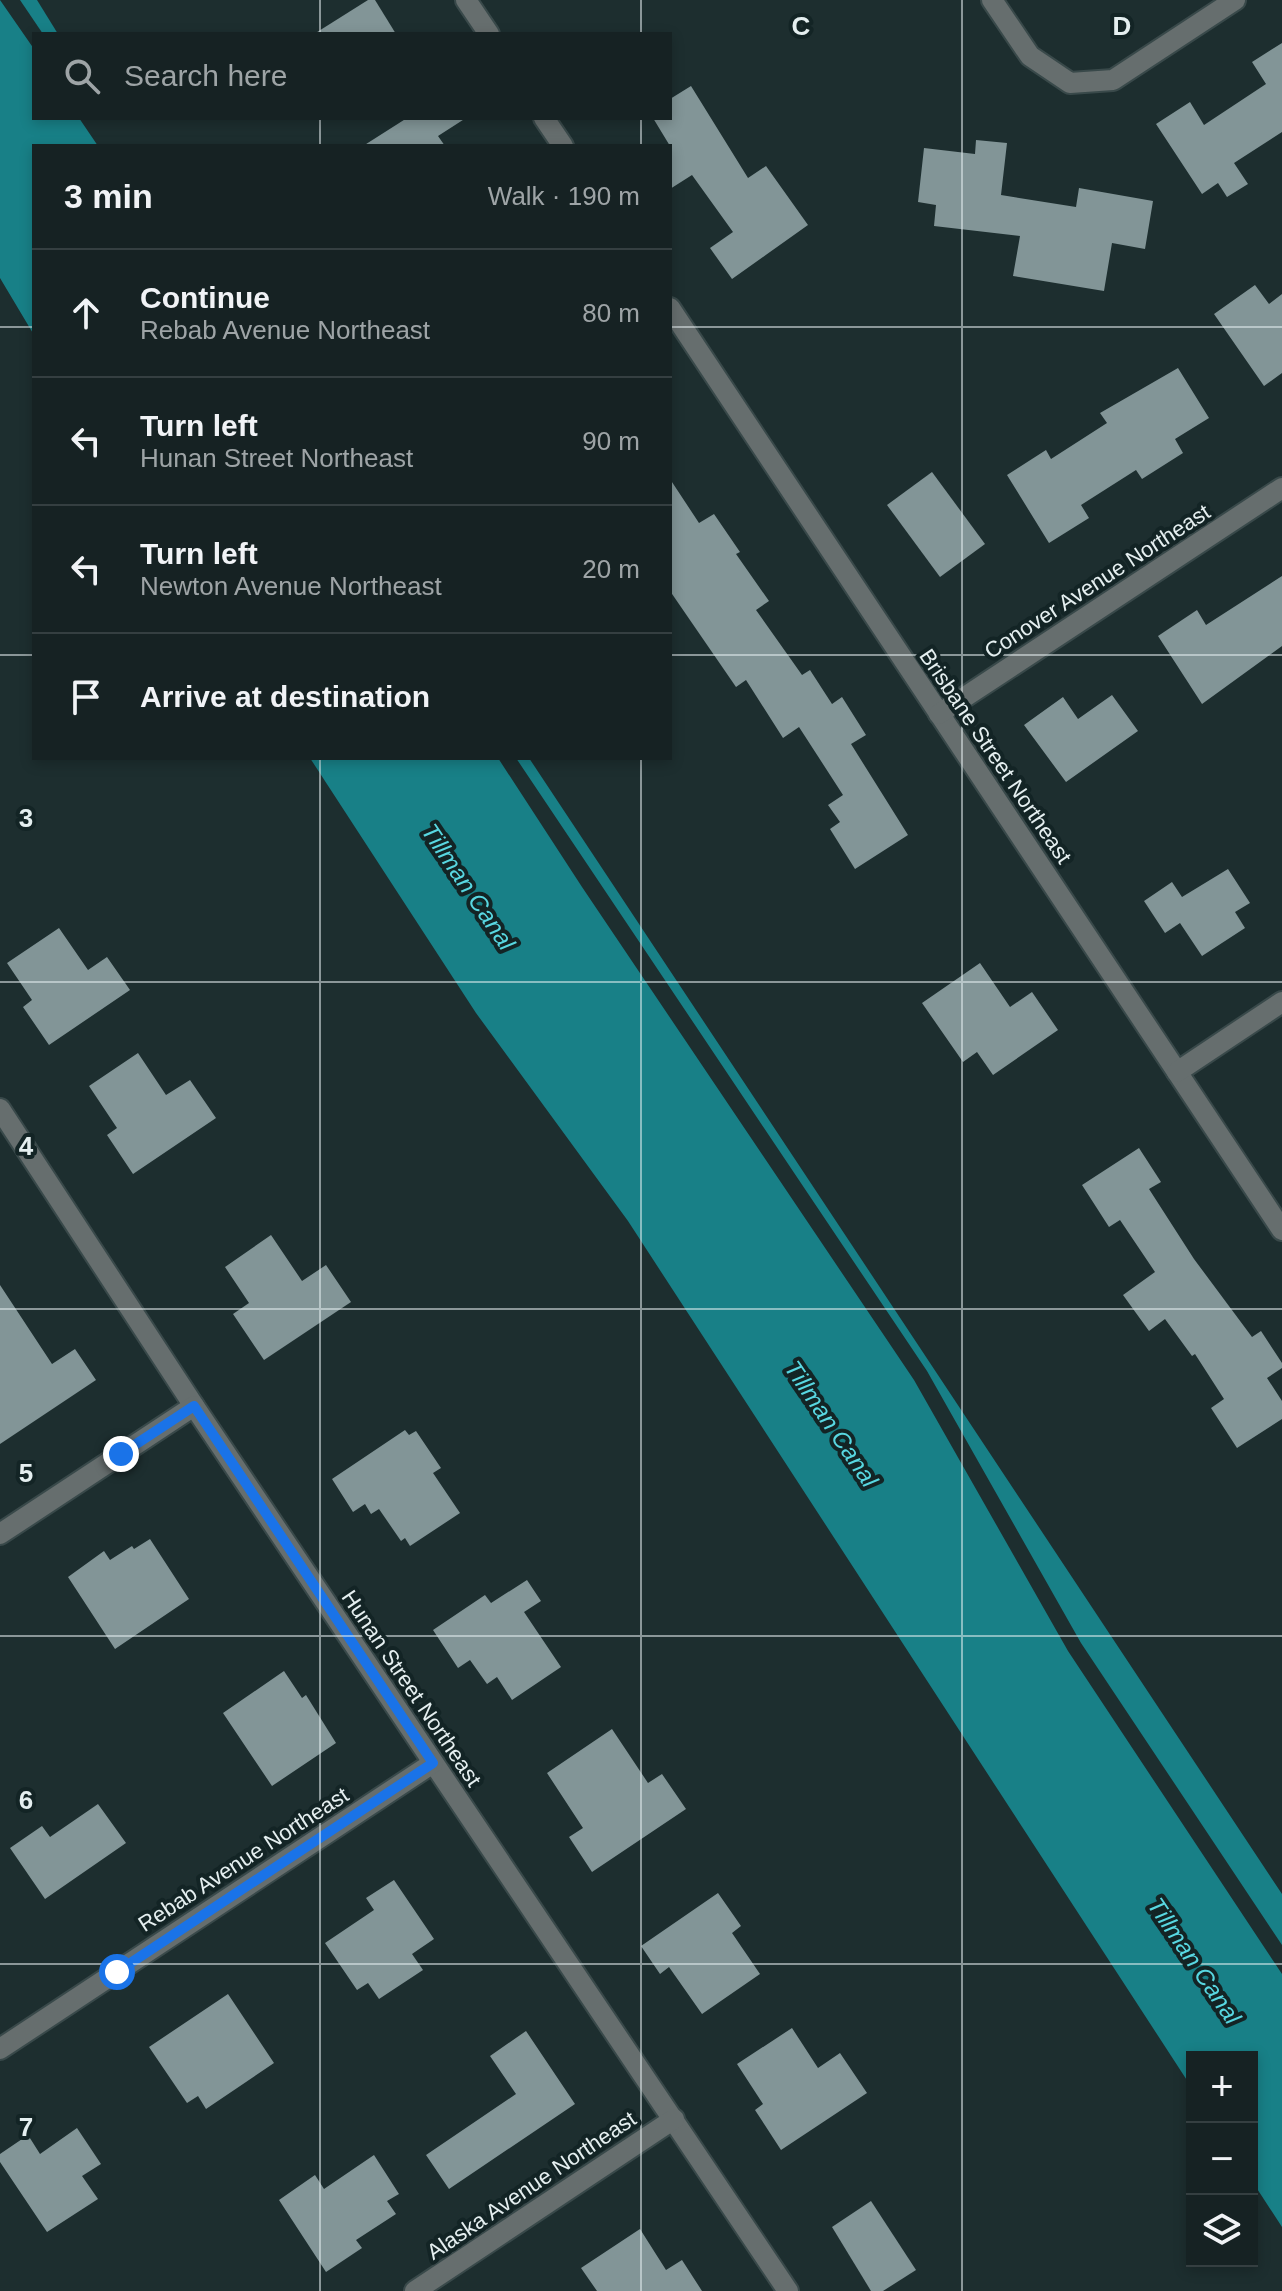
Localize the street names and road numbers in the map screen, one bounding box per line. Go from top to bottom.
street label: Conover Avenue Northeast [980,499,1215,664]
street label: Brisbane Street Northeast [914,644,1077,868]
street label: Hunan Street Northeast [337,1585,487,1791]
street label: Rebab Avenue Northeast [134,1782,353,1937]
street label: Alaska Avenue Northeast [422,2106,641,2265]

